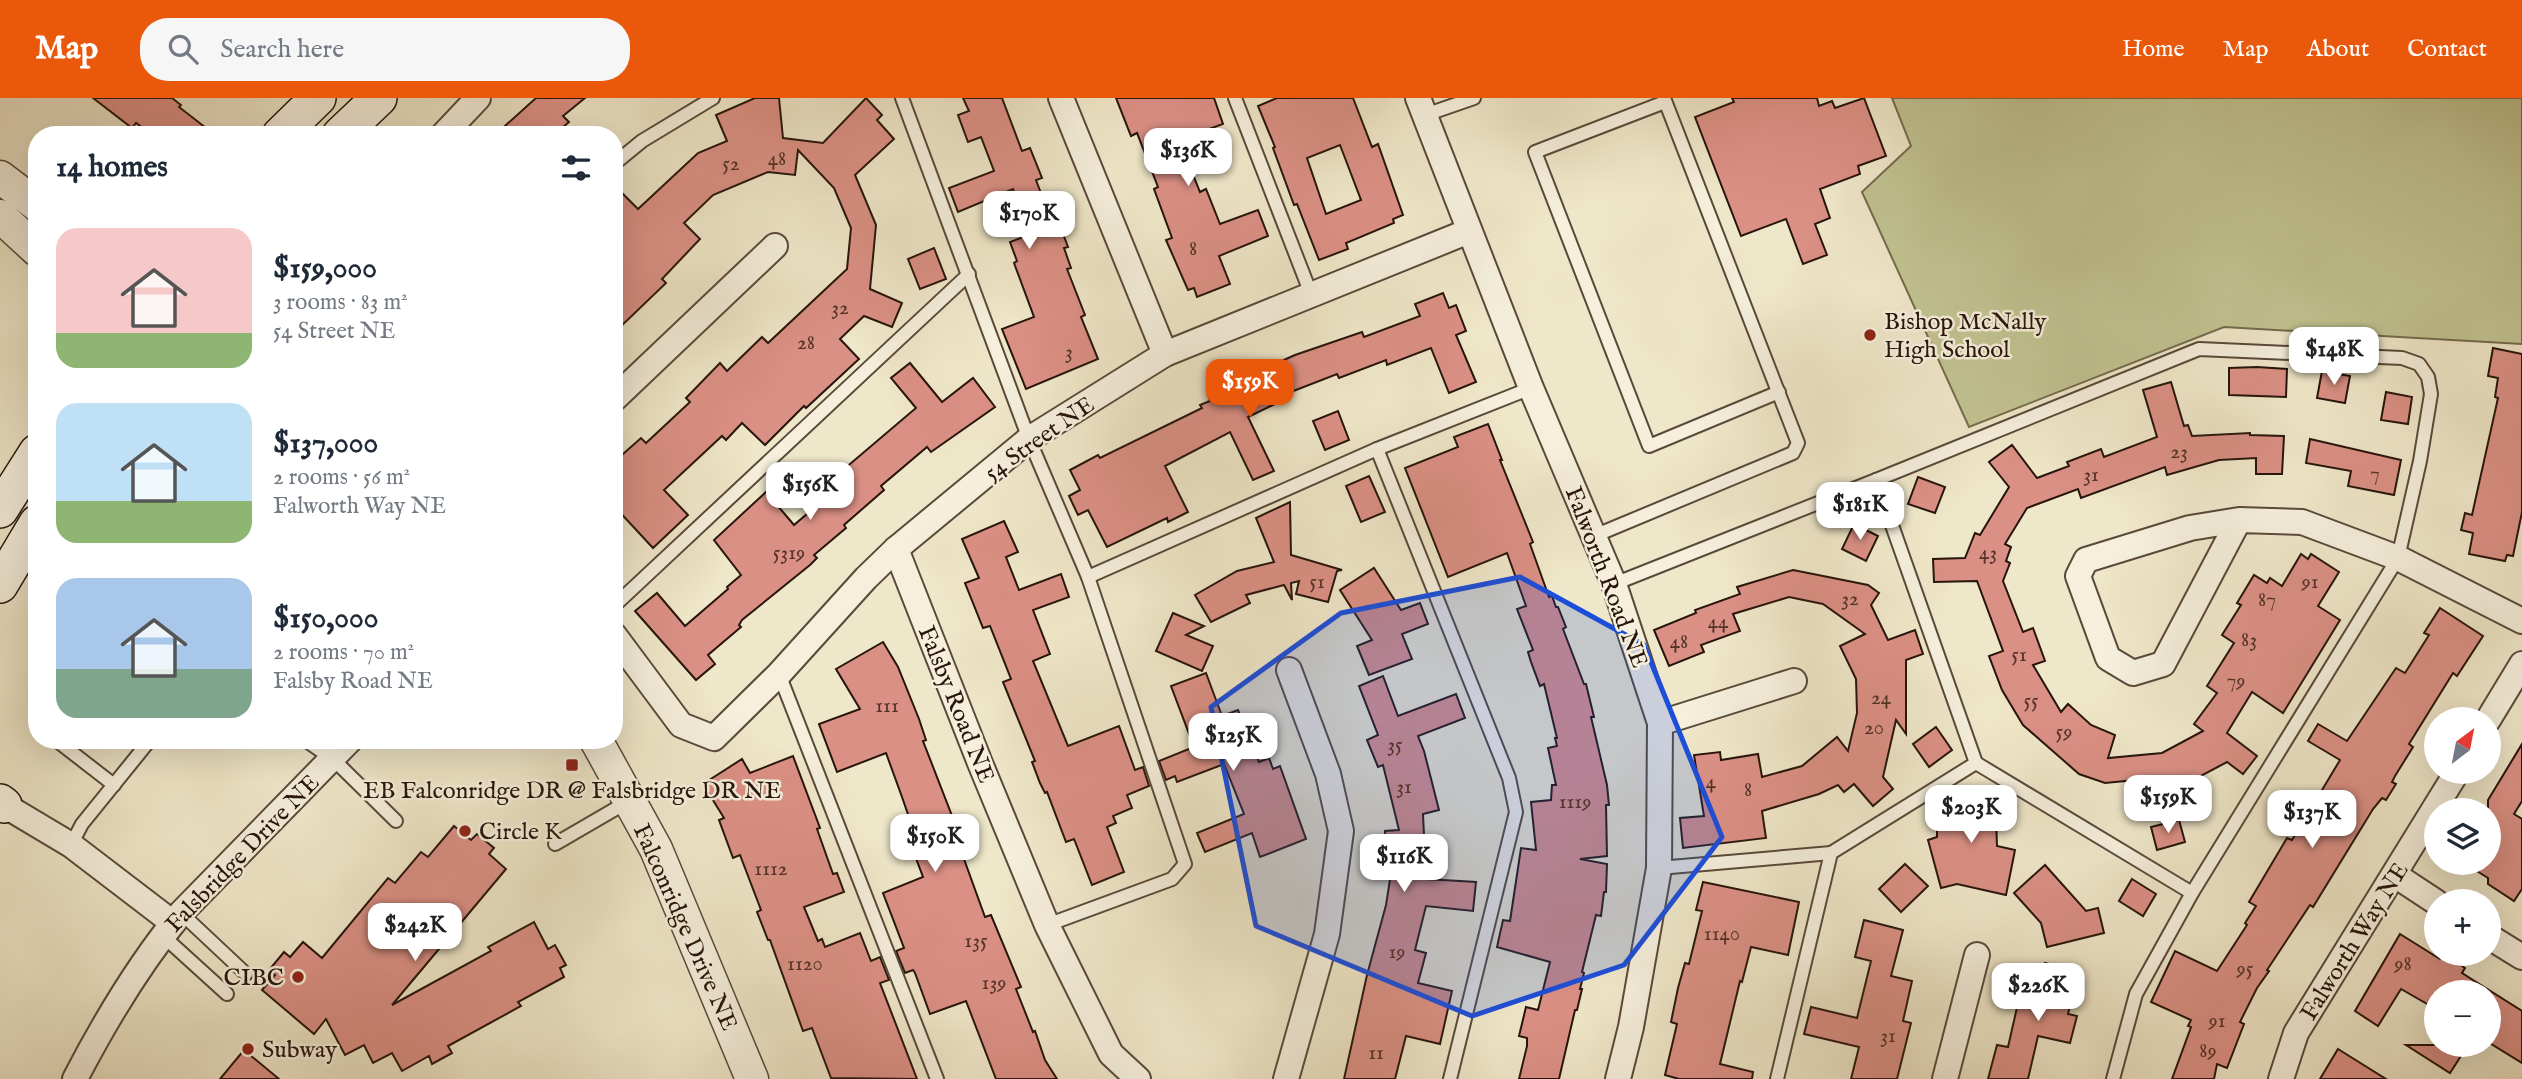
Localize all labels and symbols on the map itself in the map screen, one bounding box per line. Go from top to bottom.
pin: $136K [1139,129,1237,188]
house number: 48 [768,146,786,173]
house number: 52 [722,151,740,178]
pin: $170K [980,192,1078,251]
house number: 8 [1189,236,1197,263]
house number: 32 [831,295,849,322]
place label: Bishop McNally High School [1884,307,2046,366]
marker: Bishop McNally High School [1862,327,1878,343]
pin: $148K [2285,328,2383,387]
house number: 28 [797,330,815,357]
house number: 3 [1065,339,1073,366]
pin: $159K [1201,360,1299,419]
street label: 54 Street NE [979,390,1101,489]
house number: 23 [2170,439,2188,466]
house number: 7 [2370,461,2380,488]
pin: $156K [761,462,859,522]
house number: 31 [2083,462,2099,489]
street label: Falworth Road NE [1557,482,1654,673]
pin: $181K [1811,482,1909,542]
house number: 5319 [773,540,805,567]
house number: 43 [1979,540,1997,567]
house number: 51 [1309,569,1325,596]
house number: 91 [2301,569,2318,596]
house number: 32 [1841,586,1859,613]
house number: 87 [2258,587,2276,614]
house number: 44 [1708,609,1729,636]
street label: Falsby Road NE [910,621,1001,788]
house number: 83 [2241,627,2257,654]
house number: 48 [1670,629,1688,656]
house number: 51 [2011,642,2027,669]
house number: 79 [2227,668,2246,695]
house number: 24 [1871,685,1892,712]
house number: 55 [2023,688,2039,715]
house number: 111 [875,693,899,720]
north arrow [2424,707,2501,784]
pin: $125K [1184,714,1282,773]
house number: 20 [1864,715,1884,742]
house number: 59 [2056,719,2072,746]
house number: 35 [1387,732,1403,759]
marker: EB Falconridge DR @ Falsbridge DR NE [564,757,580,773]
street label: Falsbridge Drive NE [159,768,327,940]
house number: 4 [1706,769,1717,796]
house number: 31 [1396,774,1412,801]
place label: EB Falconridge DR @ Falsbridge DR NE [363,776,781,807]
pin: $159K [2119,776,2217,835]
house number: 8 [1744,777,1752,804]
pin: $203K [1922,786,2020,845]
house number: 1119 [1559,789,1591,816]
pin: $137K [2263,790,2361,850]
pin: $150K [886,814,984,874]
place label: Circle K [479,817,562,848]
street label: Falconridge Drive NE [625,819,744,1036]
marker: Circle K [457,823,473,839]
pin: $116K [1355,834,1453,894]
house number: 1112 [754,856,788,883]
street label: Falworth Way NE [2294,857,2416,1027]
pin: $242K [366,904,464,963]
house number: 1140 [1704,921,1740,948]
house number: 135 [964,928,988,955]
house number: 19 [1389,939,1406,966]
house number: 1120 [787,951,823,978]
house number: 98 [2393,951,2412,978]
house number: 95 [2236,956,2254,983]
place label: CIBC [223,963,284,994]
pin: $226K [1989,964,2087,1023]
marker: CIBC [290,969,306,985]
house number: 139 [982,970,1006,997]
house number: 91 [2208,1008,2225,1035]
house number: 31 [1880,1023,1896,1050]
place label: Subway [262,1035,337,1066]
house number: 89 [2199,1038,2217,1065]
house number: 11 [1368,1040,1384,1067]
marker: Subway [240,1041,256,1057]

